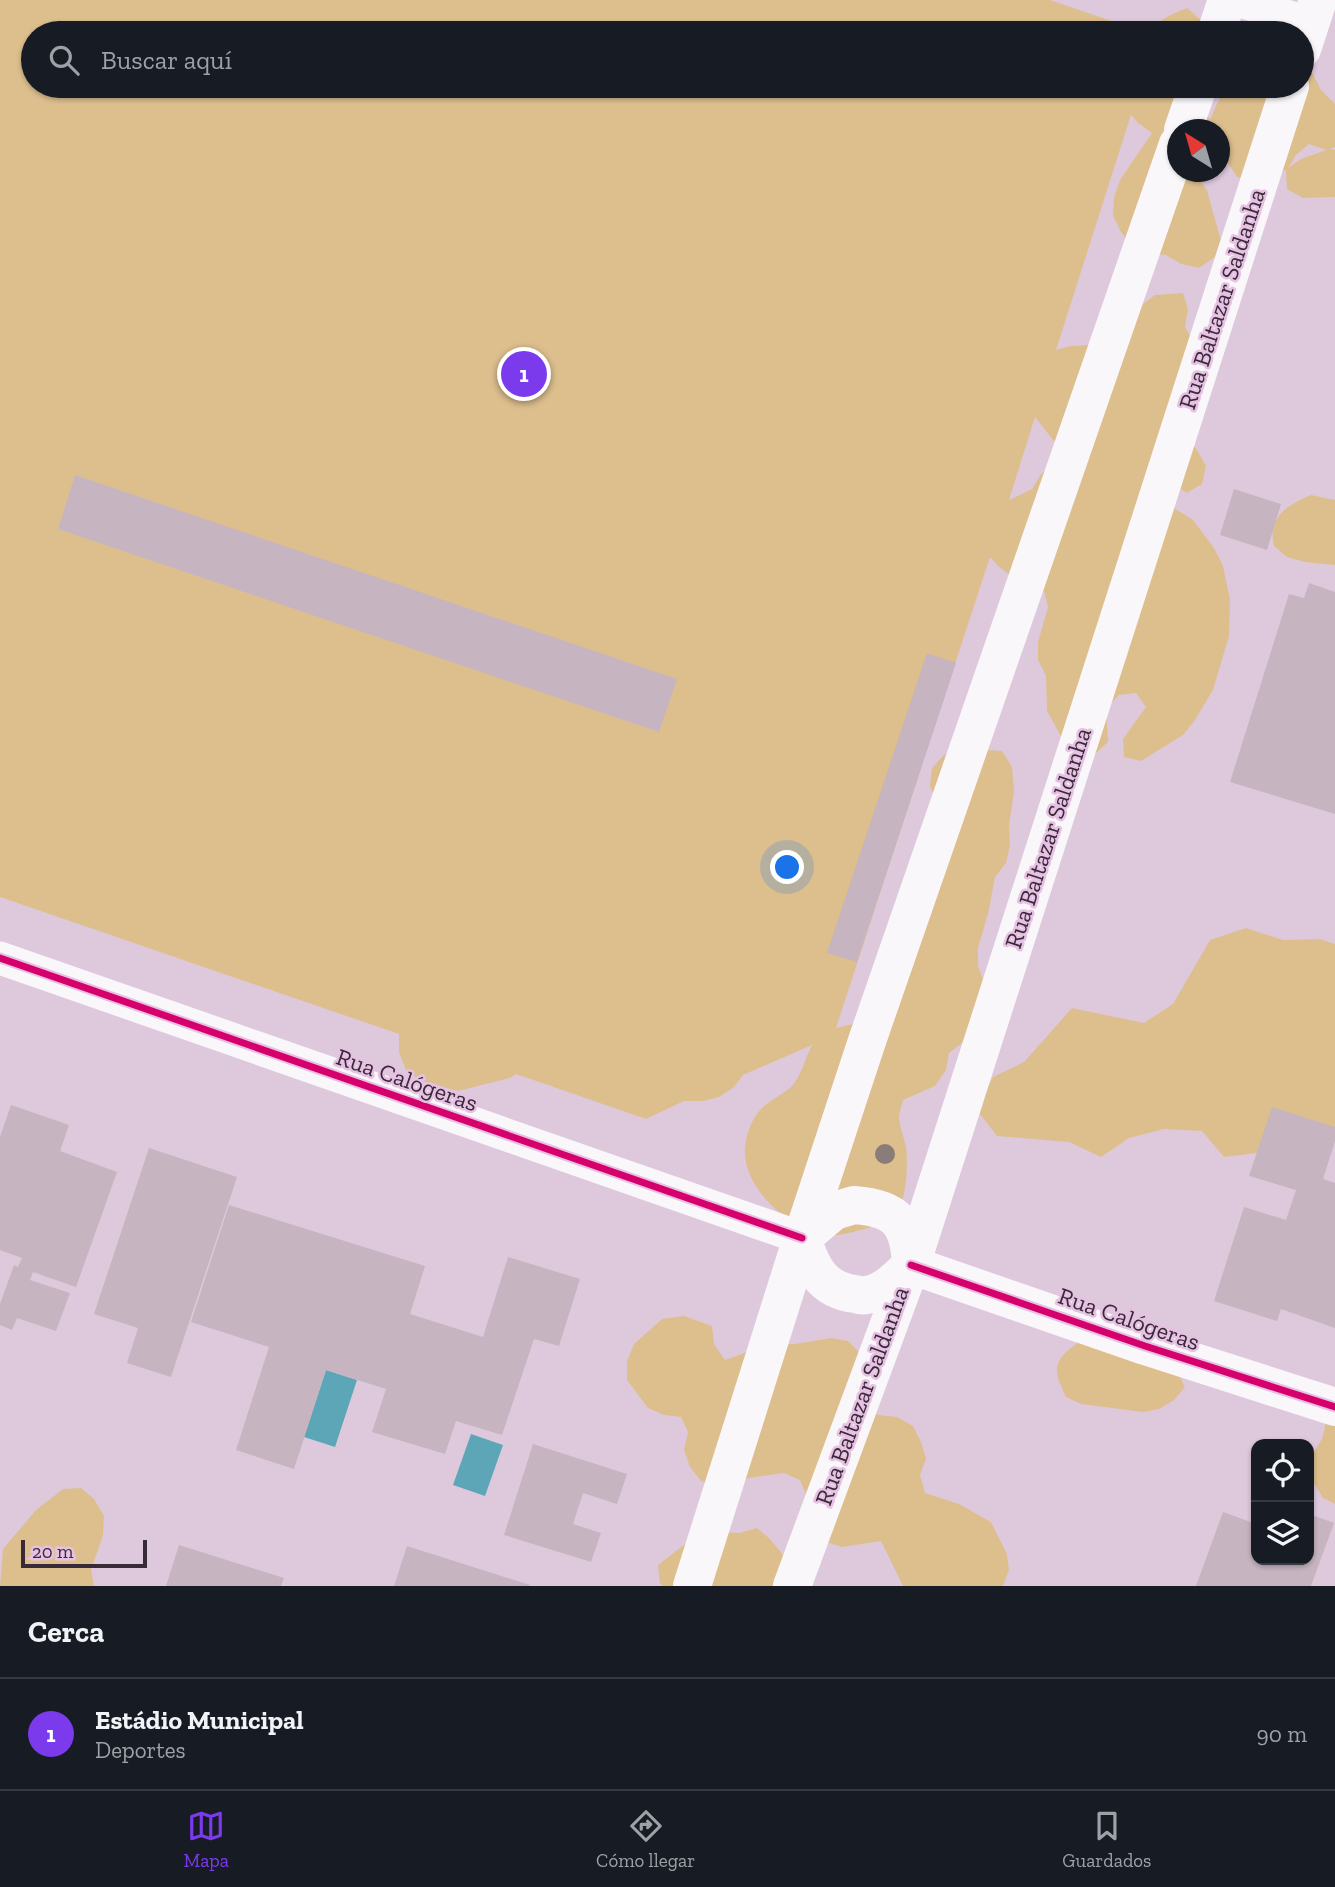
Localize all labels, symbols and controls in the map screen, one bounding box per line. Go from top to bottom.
search box [21,21,1314,98]
icon: search [45,41,83,79]
text: Buscar aquí [101,44,232,76]
north arrow [1167,119,1230,182]
street label: Rua Baltazar Saldanha [1172,184,1271,413]
pin: 1 [501,348,547,400]
street label: Rua Baltazar Saldanha [998,723,1097,952]
your location [770,850,804,884]
street label: Rua Calógeras [333,1042,482,1117]
street label: Rua Calógeras [1055,1281,1204,1356]
street label: Rua Baltazar Saldanha [808,1282,915,1509]
map controls [1251,1439,1314,1565]
button: locate [1251,1439,1314,1502]
button: layers [1251,1502,1314,1565]
scale bar [21,1537,147,1569]
text: 20 m [32,1540,73,1563]
text: Cerca [28,1614,104,1650]
text: Estádio Municipal [95,1704,304,1736]
text: 1 [46,1720,56,1748]
text: 90 m [1256,1720,1307,1748]
text: Deportes [95,1736,186,1764]
tab: Mapa [184,1807,229,1872]
tab: Cómo llegar [596,1807,695,1872]
tab: Guardados [1062,1807,1151,1872]

